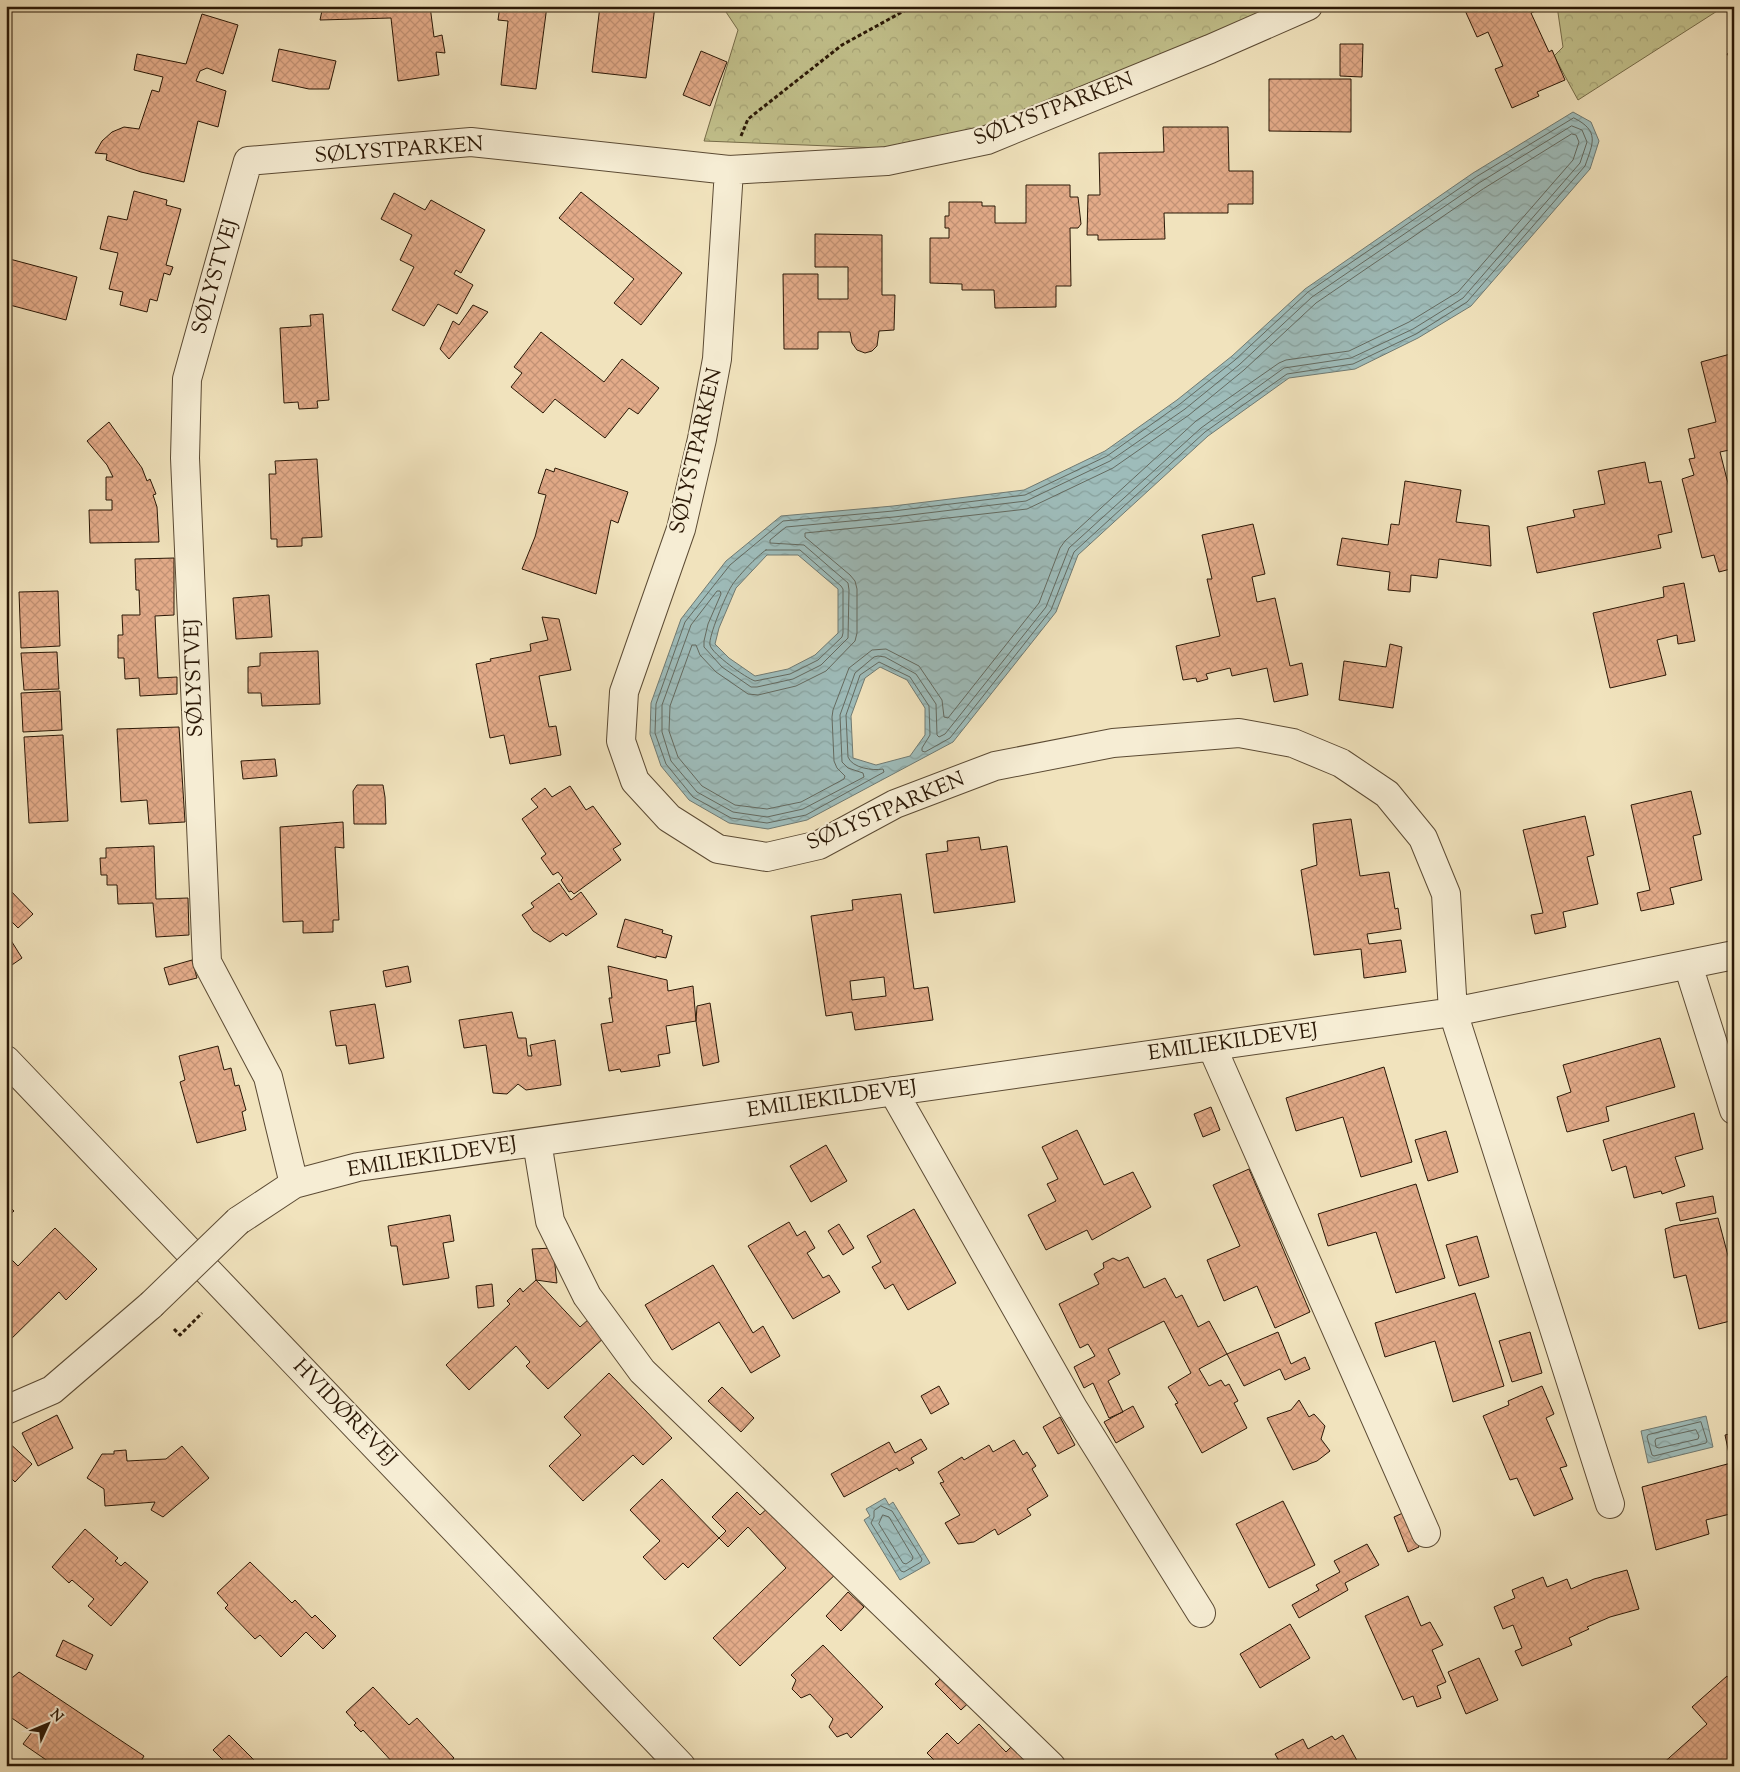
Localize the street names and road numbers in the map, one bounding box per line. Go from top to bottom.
street label: SØLYSTPARKEN [970,66,1139,154]
street label: SØLYSTPARKEN [314,130,485,172]
street label: SØLYSTVEJ [185,216,247,338]
street label: SØLYSTPARKEN [663,365,731,537]
street label: SØLYSTVEJ [178,618,212,738]
street label: SØLYSTPARKEN [802,765,970,859]
street label: EMILIEKILDEVEJ [1146,1016,1320,1070]
street label: EMILIEKILDEVEJ [745,1073,919,1127]
street label: EMILIEKILDEVEJ [345,1130,519,1186]
street label: HVIDØREVEJ [285,1353,403,1473]

